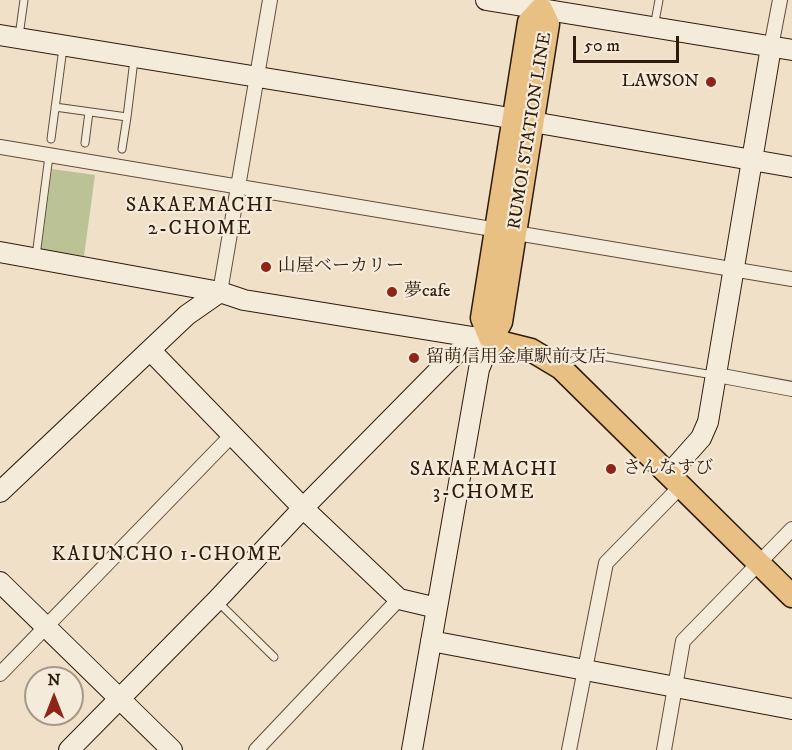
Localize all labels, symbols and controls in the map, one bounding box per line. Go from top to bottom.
scale bar [576,24,682,62]
street label: RUMOI STATION LINE [505,31,557,231]
text: 50 m [584,35,620,57]
place label: LAWSON [622,71,699,93]
marker: LAWSON [704,75,718,89]
district label: SAKAEMACHI 2-CHOME [126,195,274,242]
place label: 山屋ベーカリー [278,256,404,278]
marker: 山屋ベーカリー [259,260,273,274]
place label: 夢cafe [404,281,451,303]
marker: 夢cafe [385,285,399,299]
place label: 留萌信用金庫駅前支店 [426,347,606,369]
marker: 留萌信用金庫駅前支店 [407,351,421,365]
place label: さんなすび [623,458,713,480]
district label: SAKAEMACHI 3-CHOME [410,459,558,506]
marker: さんなすび [604,462,618,476]
district label: KAIUNCHO 1-CHOME [52,544,282,568]
north arrow [24,666,84,726]
text: N [47,670,61,690]

